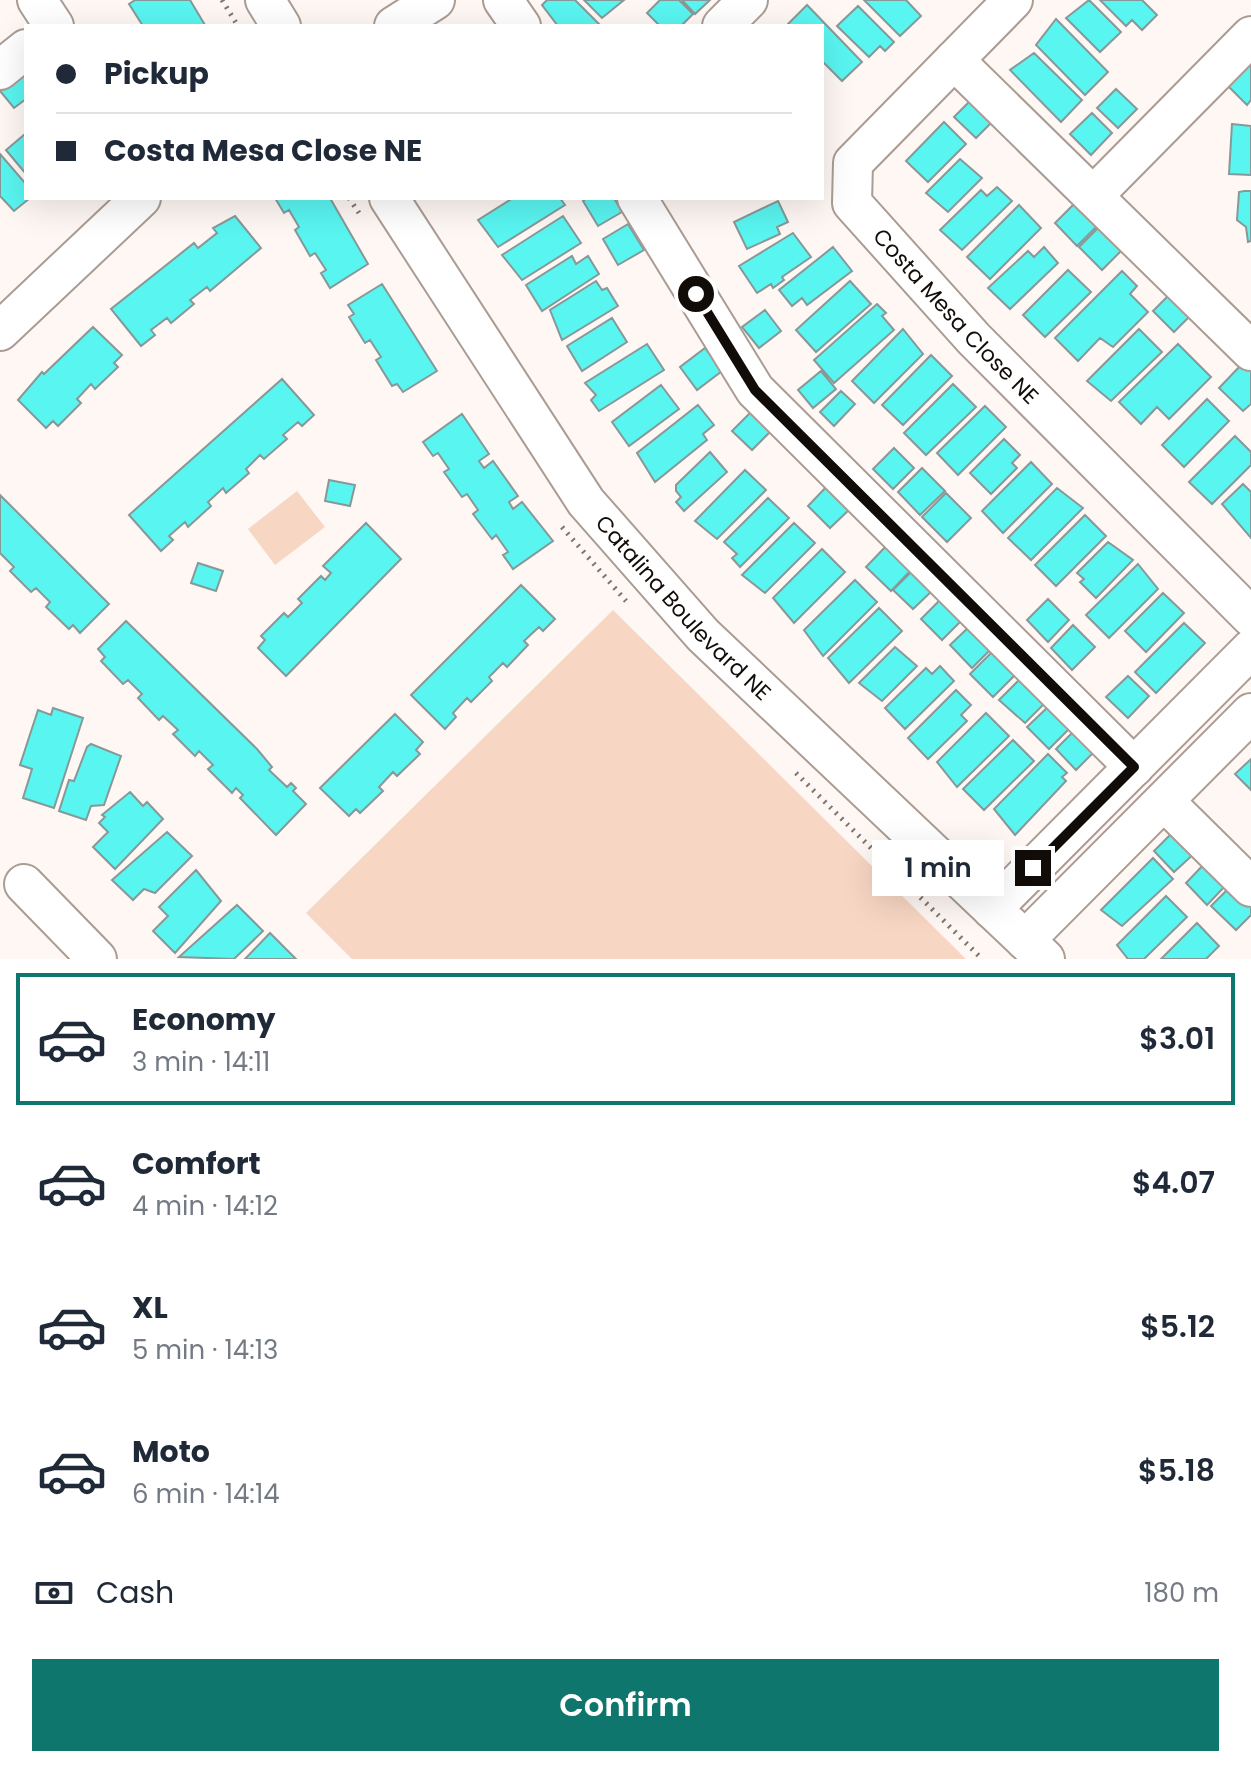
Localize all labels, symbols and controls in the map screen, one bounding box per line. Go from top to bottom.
text: Pickup [104,52,209,95]
text: Costa Mesa Close NE [104,129,422,172]
street label: Costa Mesa Close NE [866,222,1045,411]
route start [678,276,714,312]
street label: Catalina Boulevard NE [588,508,778,708]
callout: 1 min [873,840,1005,896]
text: 1 min [904,850,972,886]
route end [1015,850,1051,886]
text: Economy [132,998,276,1041]
icon: car [36,1003,108,1075]
text: $3.01 [1139,1017,1215,1060]
text: 3 min · 14:11 [132,1044,270,1080]
text: Comfort [132,1142,261,1185]
icon: car [36,1147,108,1219]
text: $4.07 [1132,1161,1215,1204]
text: 4 min · 14:12 [132,1188,278,1224]
text: XL [132,1286,168,1329]
icon: car [36,1291,108,1363]
text: $5.12 [1140,1305,1215,1348]
text: 5 min · 14:13 [132,1332,278,1368]
text: Moto [132,1430,210,1473]
icon: car [36,1435,108,1507]
text: $5.18 [1138,1449,1215,1492]
text: 6 min · 14:14 [132,1476,280,1512]
icon: cash [32,1571,76,1615]
text: Cash [96,1571,174,1614]
text: 180 m [1144,1575,1219,1611]
button: Confirm [32,1659,1219,1751]

